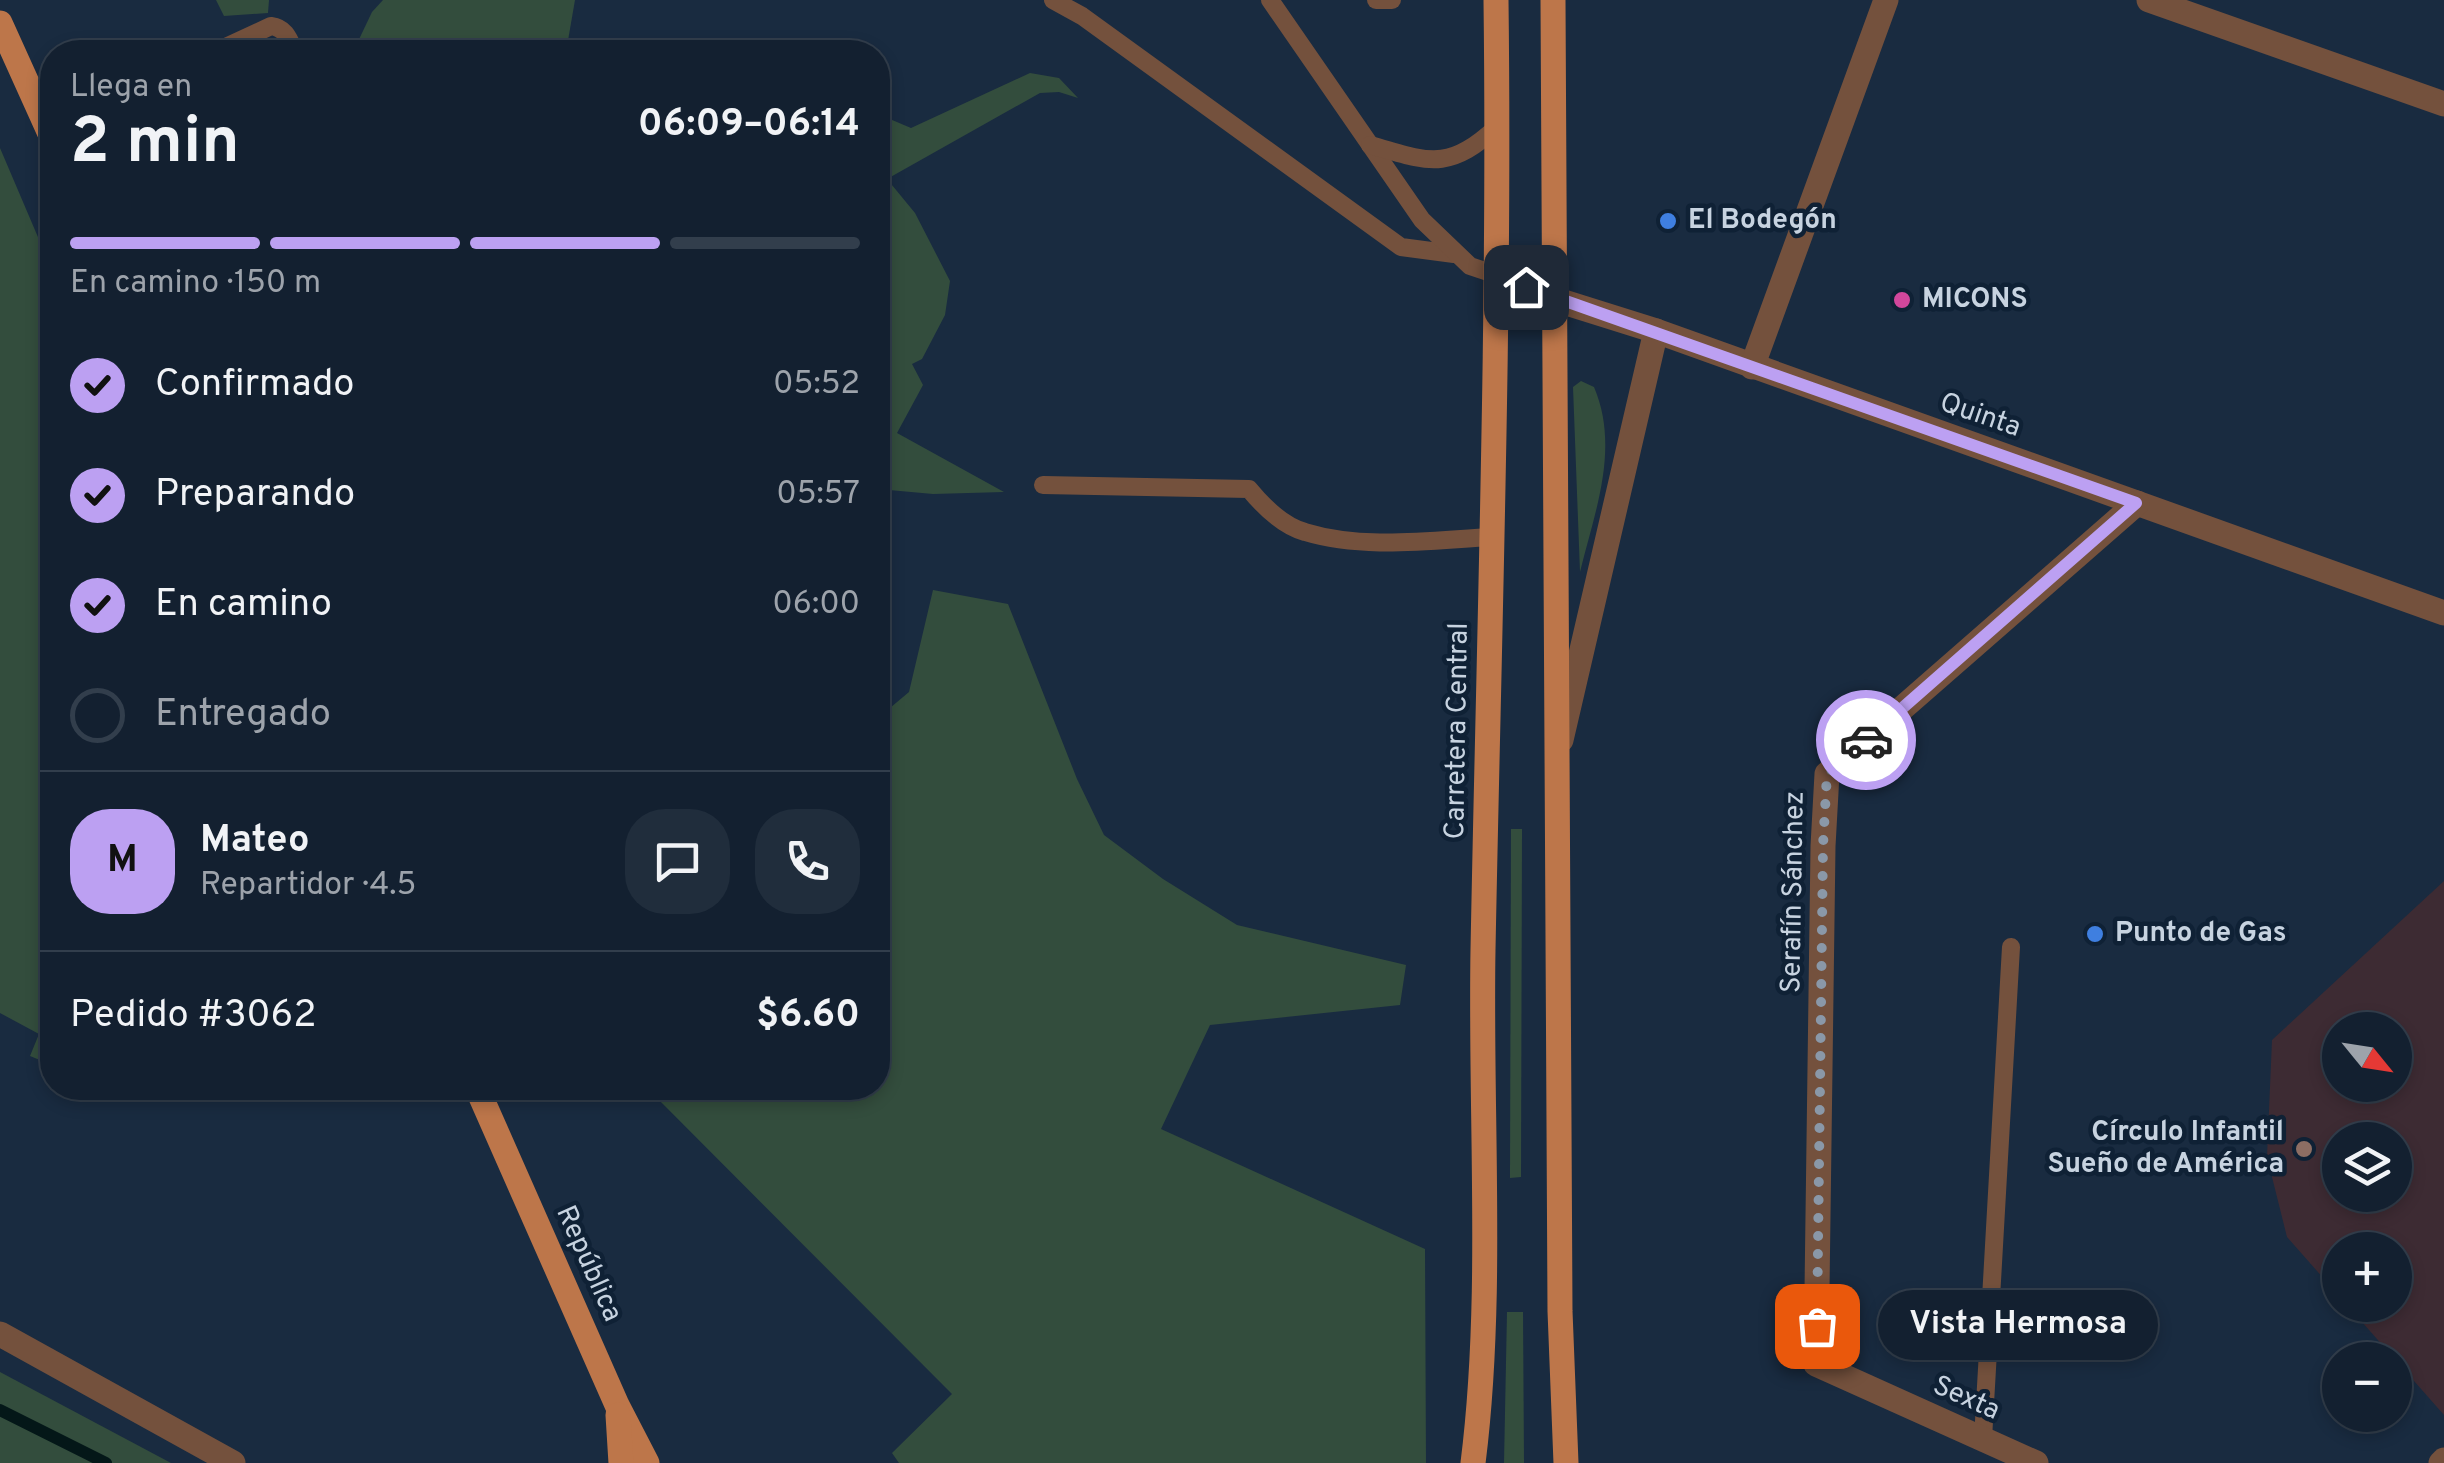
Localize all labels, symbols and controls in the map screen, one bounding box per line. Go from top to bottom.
text: Llega en [70,68,192,108]
text: 06:09–06:14 [638,101,860,150]
text: 2 min [70,104,240,186]
place label: El Bodegón [1688,203,1837,239]
marker: El Bodegón [1657,210,1679,232]
pin [1484,245,1569,330]
icon: home [1499,260,1554,315]
text: En camino · 150 m [70,264,321,304]
place label: MICONS [1922,282,2028,318]
marker: MICONS [1891,289,1913,311]
icon: check [70,358,125,413]
text: Confirmado [155,361,355,410]
text: 05:52 [773,365,860,405]
street label: Quinta [1935,385,2025,447]
icon: check [70,468,125,523]
text: Preparando [155,471,355,520]
text: 05:57 [776,475,860,515]
icon: check [70,578,125,633]
text: En camino [155,581,332,630]
text: 06:00 [772,585,860,625]
street label: Carretera Central [1438,622,1478,840]
courier [1816,690,1916,790]
text: Entregado [155,691,331,740]
icon: car [1839,713,1894,768]
street label: Serafín Sánchez [1774,791,1814,993]
button: chat [625,809,730,914]
button: phone [755,809,860,914]
text: Mateo [200,817,310,866]
text: M [107,837,138,886]
text: Repartidor · 4.5 [200,866,416,906]
place label: Punto de Gas [2115,916,2287,952]
marker: Punto de Gas [2084,923,2106,945]
text: Pedido #3062 [70,992,316,1041]
text: $6.60 [756,992,860,1041]
north arrow [2322,1012,2412,1102]
map controls [2322,1012,2412,1432]
place label: Círculo Infantil Sueño de América [2047,1115,2284,1183]
button: layers [2322,1122,2412,1212]
marker: Círculo Infantil Sueño de América [2293,1138,2315,1160]
street label: República [546,1200,630,1328]
button: + [2322,1232,2412,1322]
pin [1775,1284,1860,1369]
callout: Vista Hermosa [1877,1291,2157,1361]
icon: bag [1790,1299,1845,1354]
text: Vista Hermosa [1909,1305,2127,1345]
button: − [2322,1342,2412,1432]
street label: Sexta [1927,1368,2005,1430]

